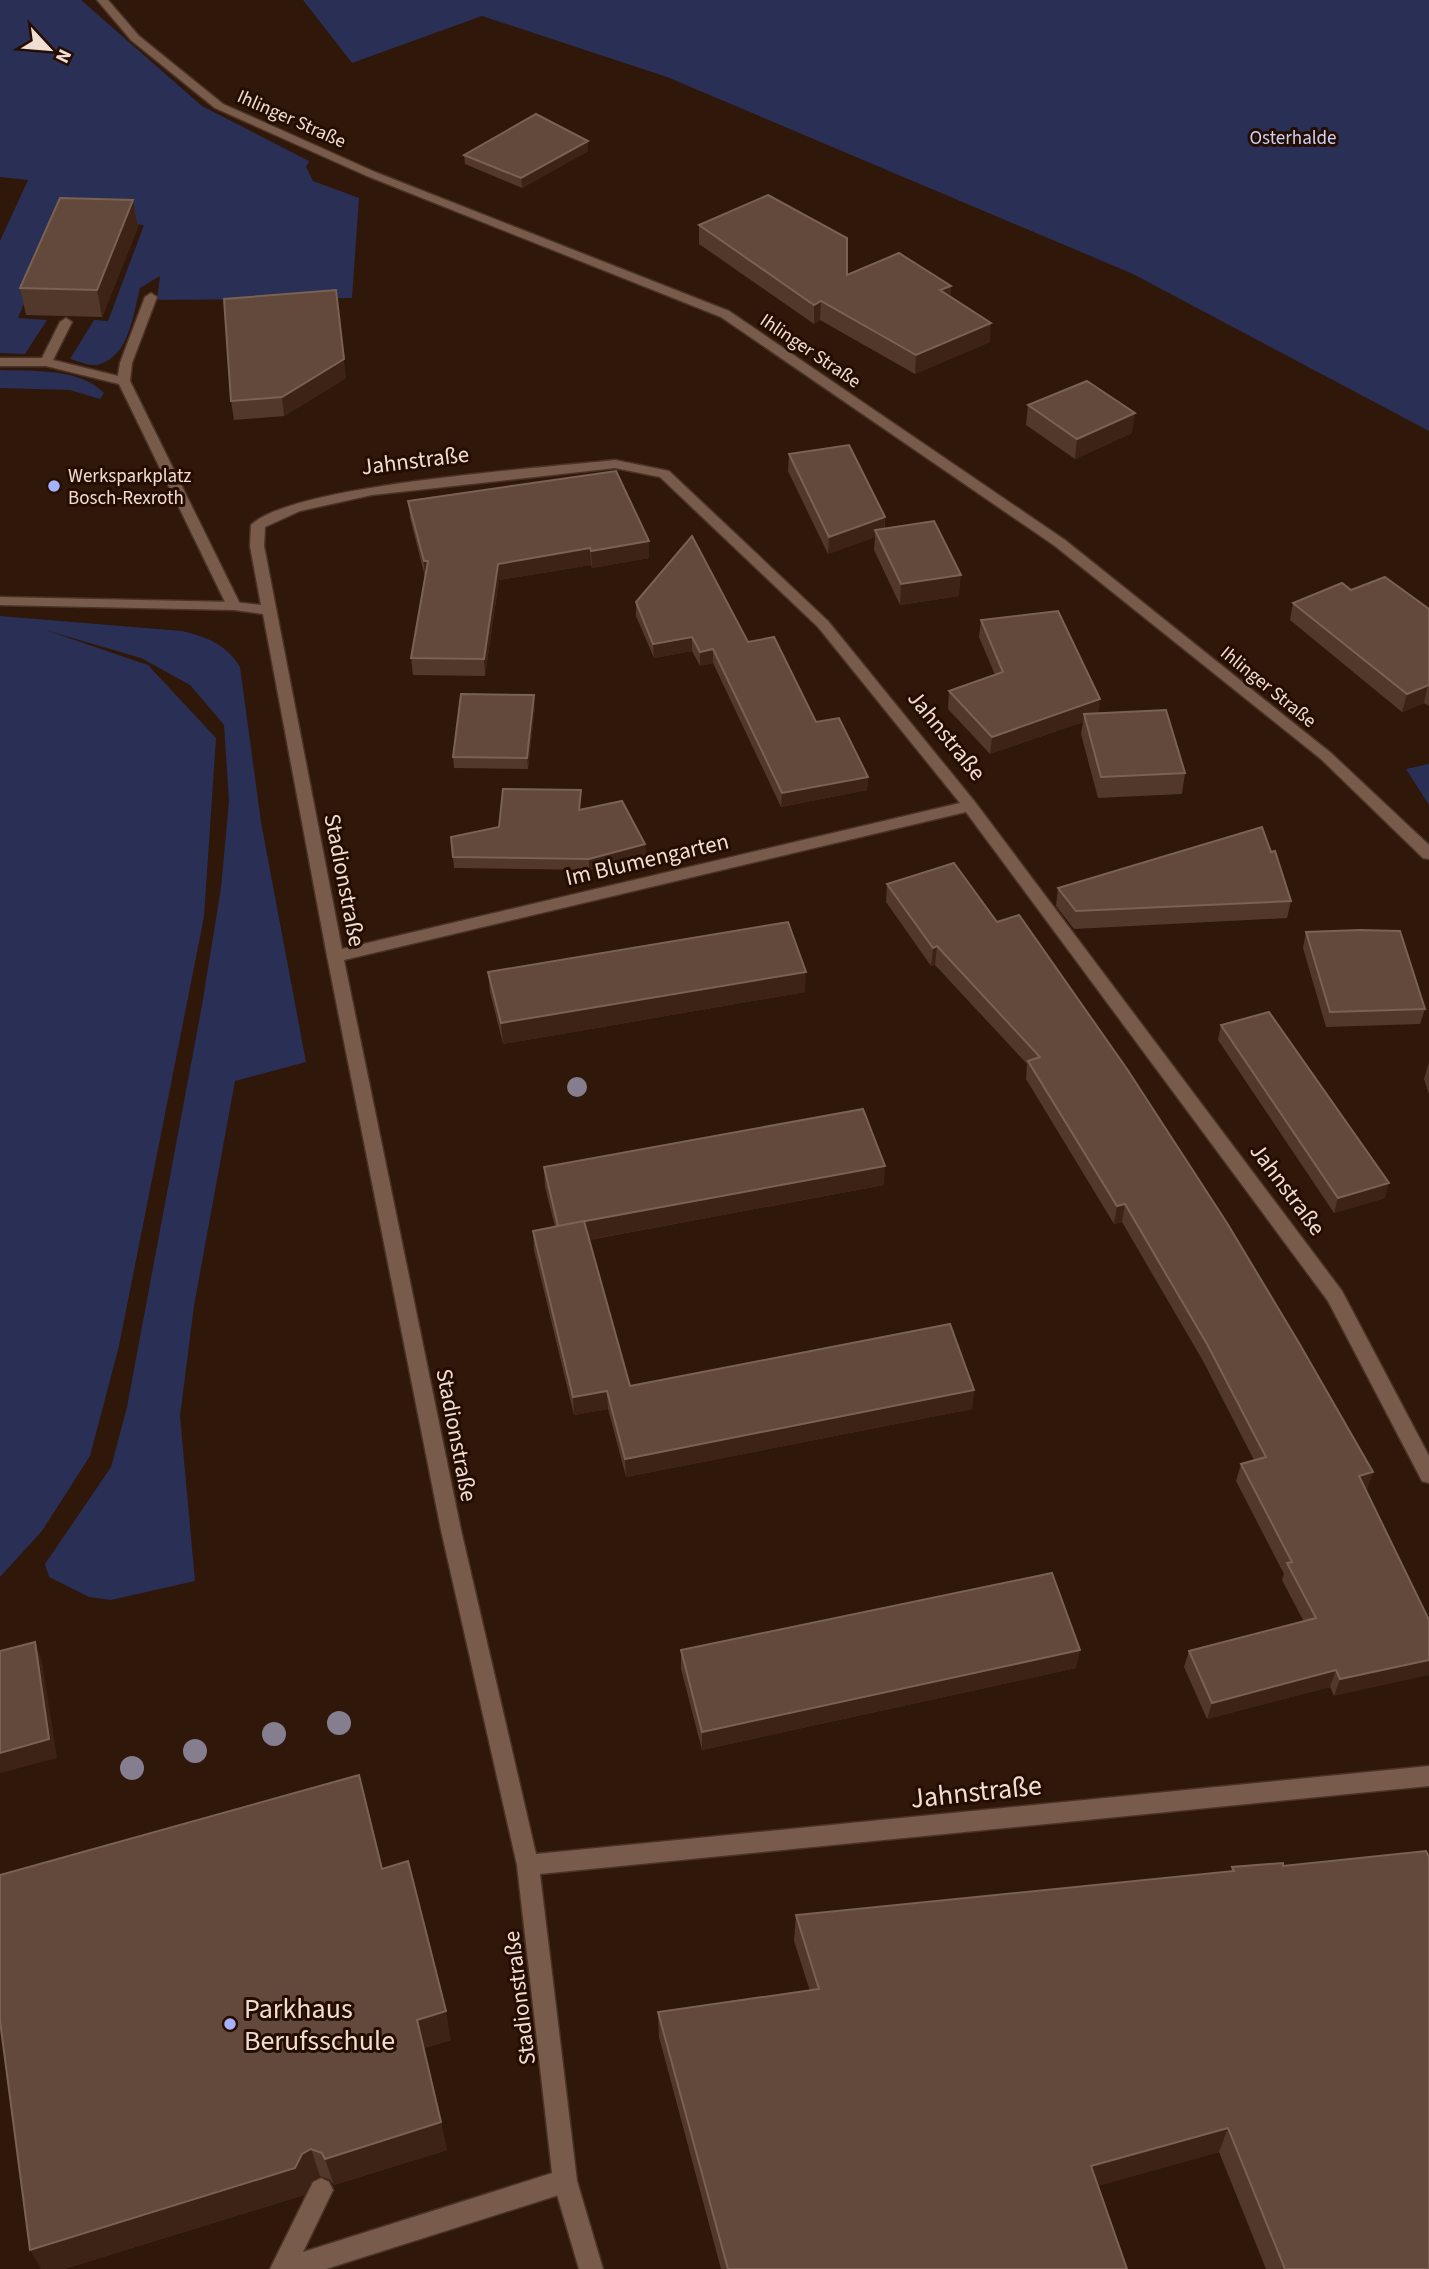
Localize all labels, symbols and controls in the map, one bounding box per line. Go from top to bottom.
north arrow [14,14,84,84]
text: N [48,44,78,67]
street label: Ihlinger Straße [233,83,350,155]
park label: Osterhalde [1249,125,1337,152]
street label: Ihlinger Straße [754,307,866,395]
street label: Jahnstraße [359,438,471,483]
place label: Werksparkplatz Bosch-Rexroth [68,463,191,512]
marker: Werksparkplatz Bosch-Rexroth [46,478,62,494]
street label: Ihlinger Straße [1214,640,1322,734]
street label: Jahnstraße [900,683,994,788]
street label: Stadionstraße [315,811,374,949]
street label: Im Blumengarten [562,825,732,894]
street label: Jahnstraße [1242,1136,1333,1242]
street label: Stadionstraße [427,1366,486,1504]
street label: Jahnstraße [908,1765,1044,1819]
street label: Stadionstraße [495,1929,544,2067]
place label: Parkhaus Berufsschule [244,1989,395,2061]
marker: Parkhaus Berufsschule [222,2016,238,2032]

